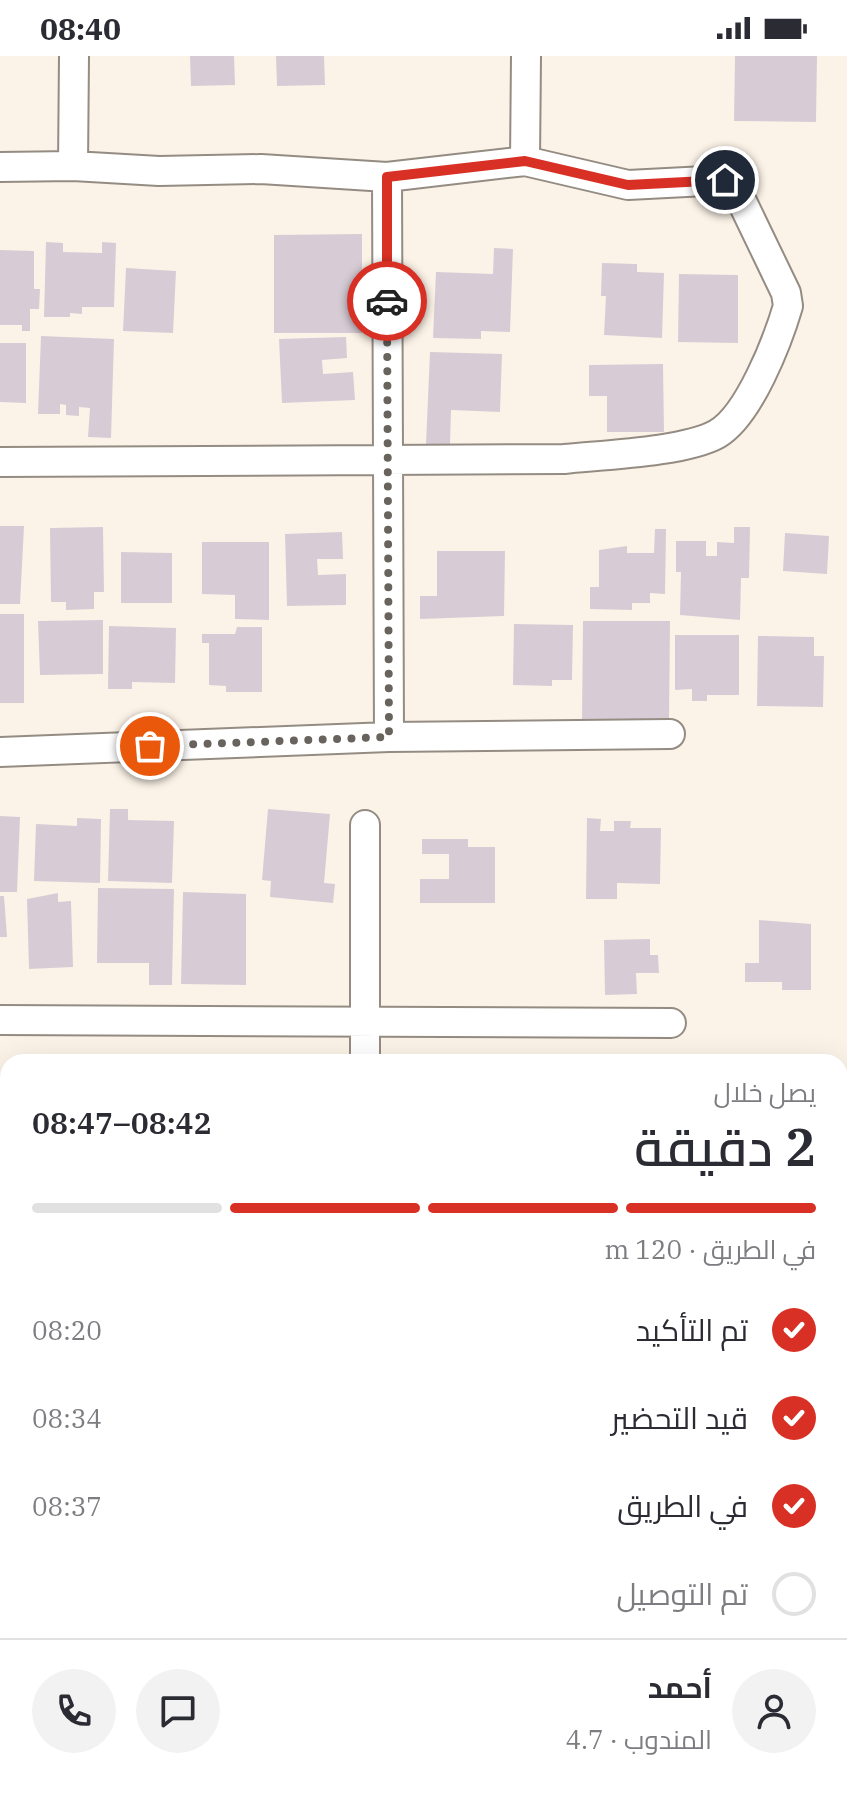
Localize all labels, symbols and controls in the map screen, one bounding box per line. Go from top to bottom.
text: 08:40 [40,9,121,48]
pin [691,146,759,214]
icon: home [703,158,747,202]
courier [347,261,427,341]
icon: car [365,279,409,323]
pin [116,712,184,780]
icon: bag [128,724,172,768]
text: يصل خلال [713,1075,816,1109]
text: 08:42–08:47 [32,1103,212,1142]
text: 2 دقيقة [634,1113,816,1180]
text: في الطريق · 120 m [605,1232,816,1266]
icon: check [772,1308,816,1352]
text: تم التأكيد [636,1310,748,1349]
text: 08:20 [32,1313,102,1347]
icon: check [772,1396,816,1440]
text: قيد التحضير [611,1398,748,1437]
text: 08:34 [32,1401,102,1435]
icon: check [772,1484,816,1528]
text: في الطريق [617,1486,748,1525]
text: 08:37 [32,1489,102,1523]
text: تم التوصيل [616,1574,748,1613]
text: أحمد [648,1667,712,1706]
button: phone [32,1669,116,1753]
button: chat [136,1669,220,1753]
button: person [732,1669,816,1753]
text: المندوب · 4.7 [565,1722,712,1756]

